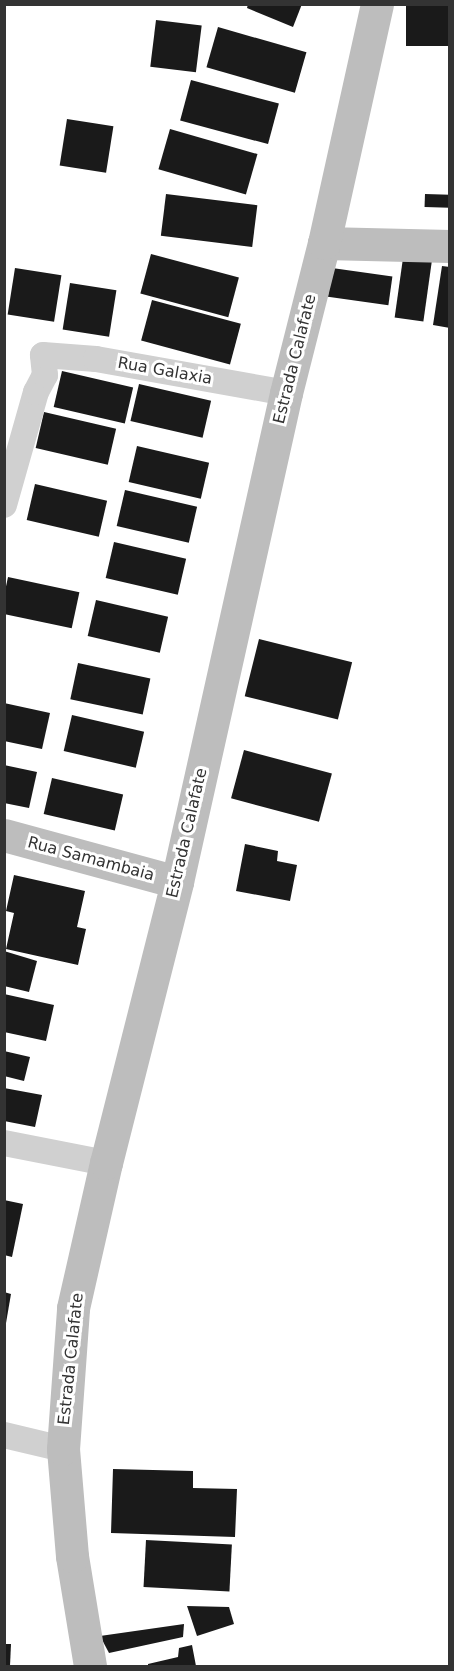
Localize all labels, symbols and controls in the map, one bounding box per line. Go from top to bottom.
street label: Estrada Calafate [270,292,320,426]
street label: Rua Galaxia [116,353,214,389]
street label: Estrada Calafate [163,766,211,900]
street label: Rua Samambaia [25,833,157,885]
street label: Estrada Calafate [55,1292,87,1426]

